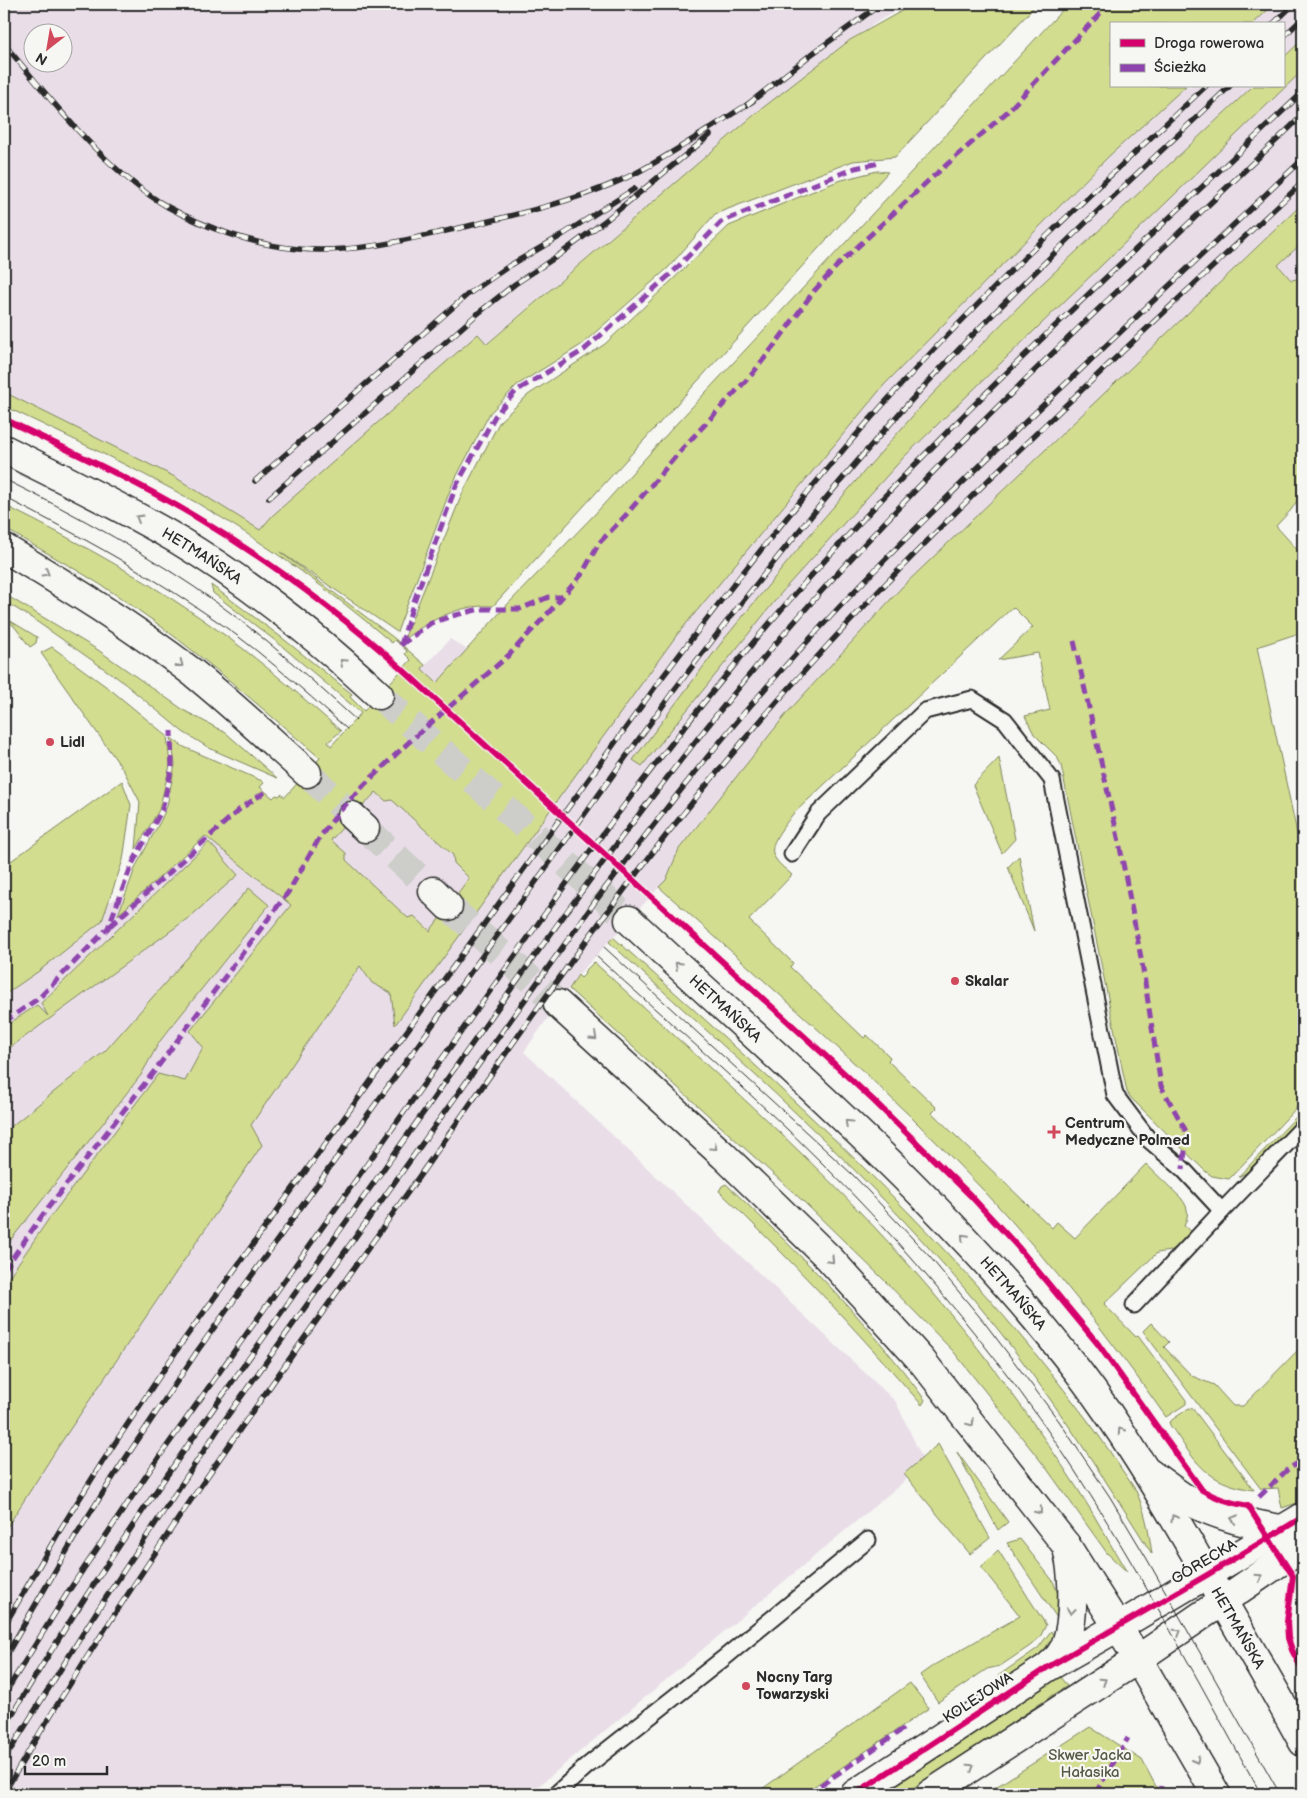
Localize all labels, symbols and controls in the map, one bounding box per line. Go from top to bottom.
north arrow [22,22,72,72]
legend [1110,22,1284,88]
text: Droga rowerowa [1154,34,1264,53]
text: N [33,49,50,69]
text: Ścieżka [1154,58,1206,77]
one-way arrow [136,514,145,524]
street label: HETMAŃSKA [159,523,246,589]
one-way arrow [40,567,49,577]
one-way arrow [175,658,184,667]
one-way arrow [340,659,349,668]
place label: Lidl [60,733,85,752]
marker: Lidl [44,736,56,748]
one-way arrow [674,962,683,971]
street label: HETMAŃSKA [685,971,766,1047]
place label: Skalar [965,972,1010,991]
marker: Skalar [949,975,961,987]
one-way arrow [588,1031,597,1040]
place label: Centrum Medyczne Polmed [1065,1114,1190,1150]
one-way arrow [845,1120,854,1129]
marker: Centrum Medyczne Polmed [1047,1125,1061,1139]
one-way arrow [708,1141,717,1150]
one-way arrow [961,1234,970,1243]
street label: HETMAŃSKA [976,1253,1051,1334]
one-way arrow [825,1254,834,1263]
one-way arrow [965,1418,974,1427]
one-way arrow [1118,1428,1127,1437]
one-way arrow [1033,1505,1042,1515]
one-way arrow [1171,1514,1181,1523]
one-way arrow [1230,1514,1238,1524]
street label: GÓRECKA [1168,1535,1241,1589]
one-way arrow [1253,1574,1262,1583]
street label: HETMAŃSKA [1207,1584,1270,1673]
one-way arrow [1066,1607,1077,1615]
one-way arrow [1173,1628,1182,1638]
place label: Nocny Targ Towarzyski [756,1668,833,1704]
street label: KOLEJOWA [939,1668,1017,1728]
one-way arrow [1098,1678,1107,1687]
marker: Nocny Targ Towarzyski [740,1680,752,1692]
scale bar [25,1743,108,1775]
park label: Skwer Jacka Hałasika [1048,1746,1132,1782]
text: 20 m [32,1752,66,1771]
one-way arrow [1190,1755,1200,1764]
one-way arrow [965,1764,974,1774]

